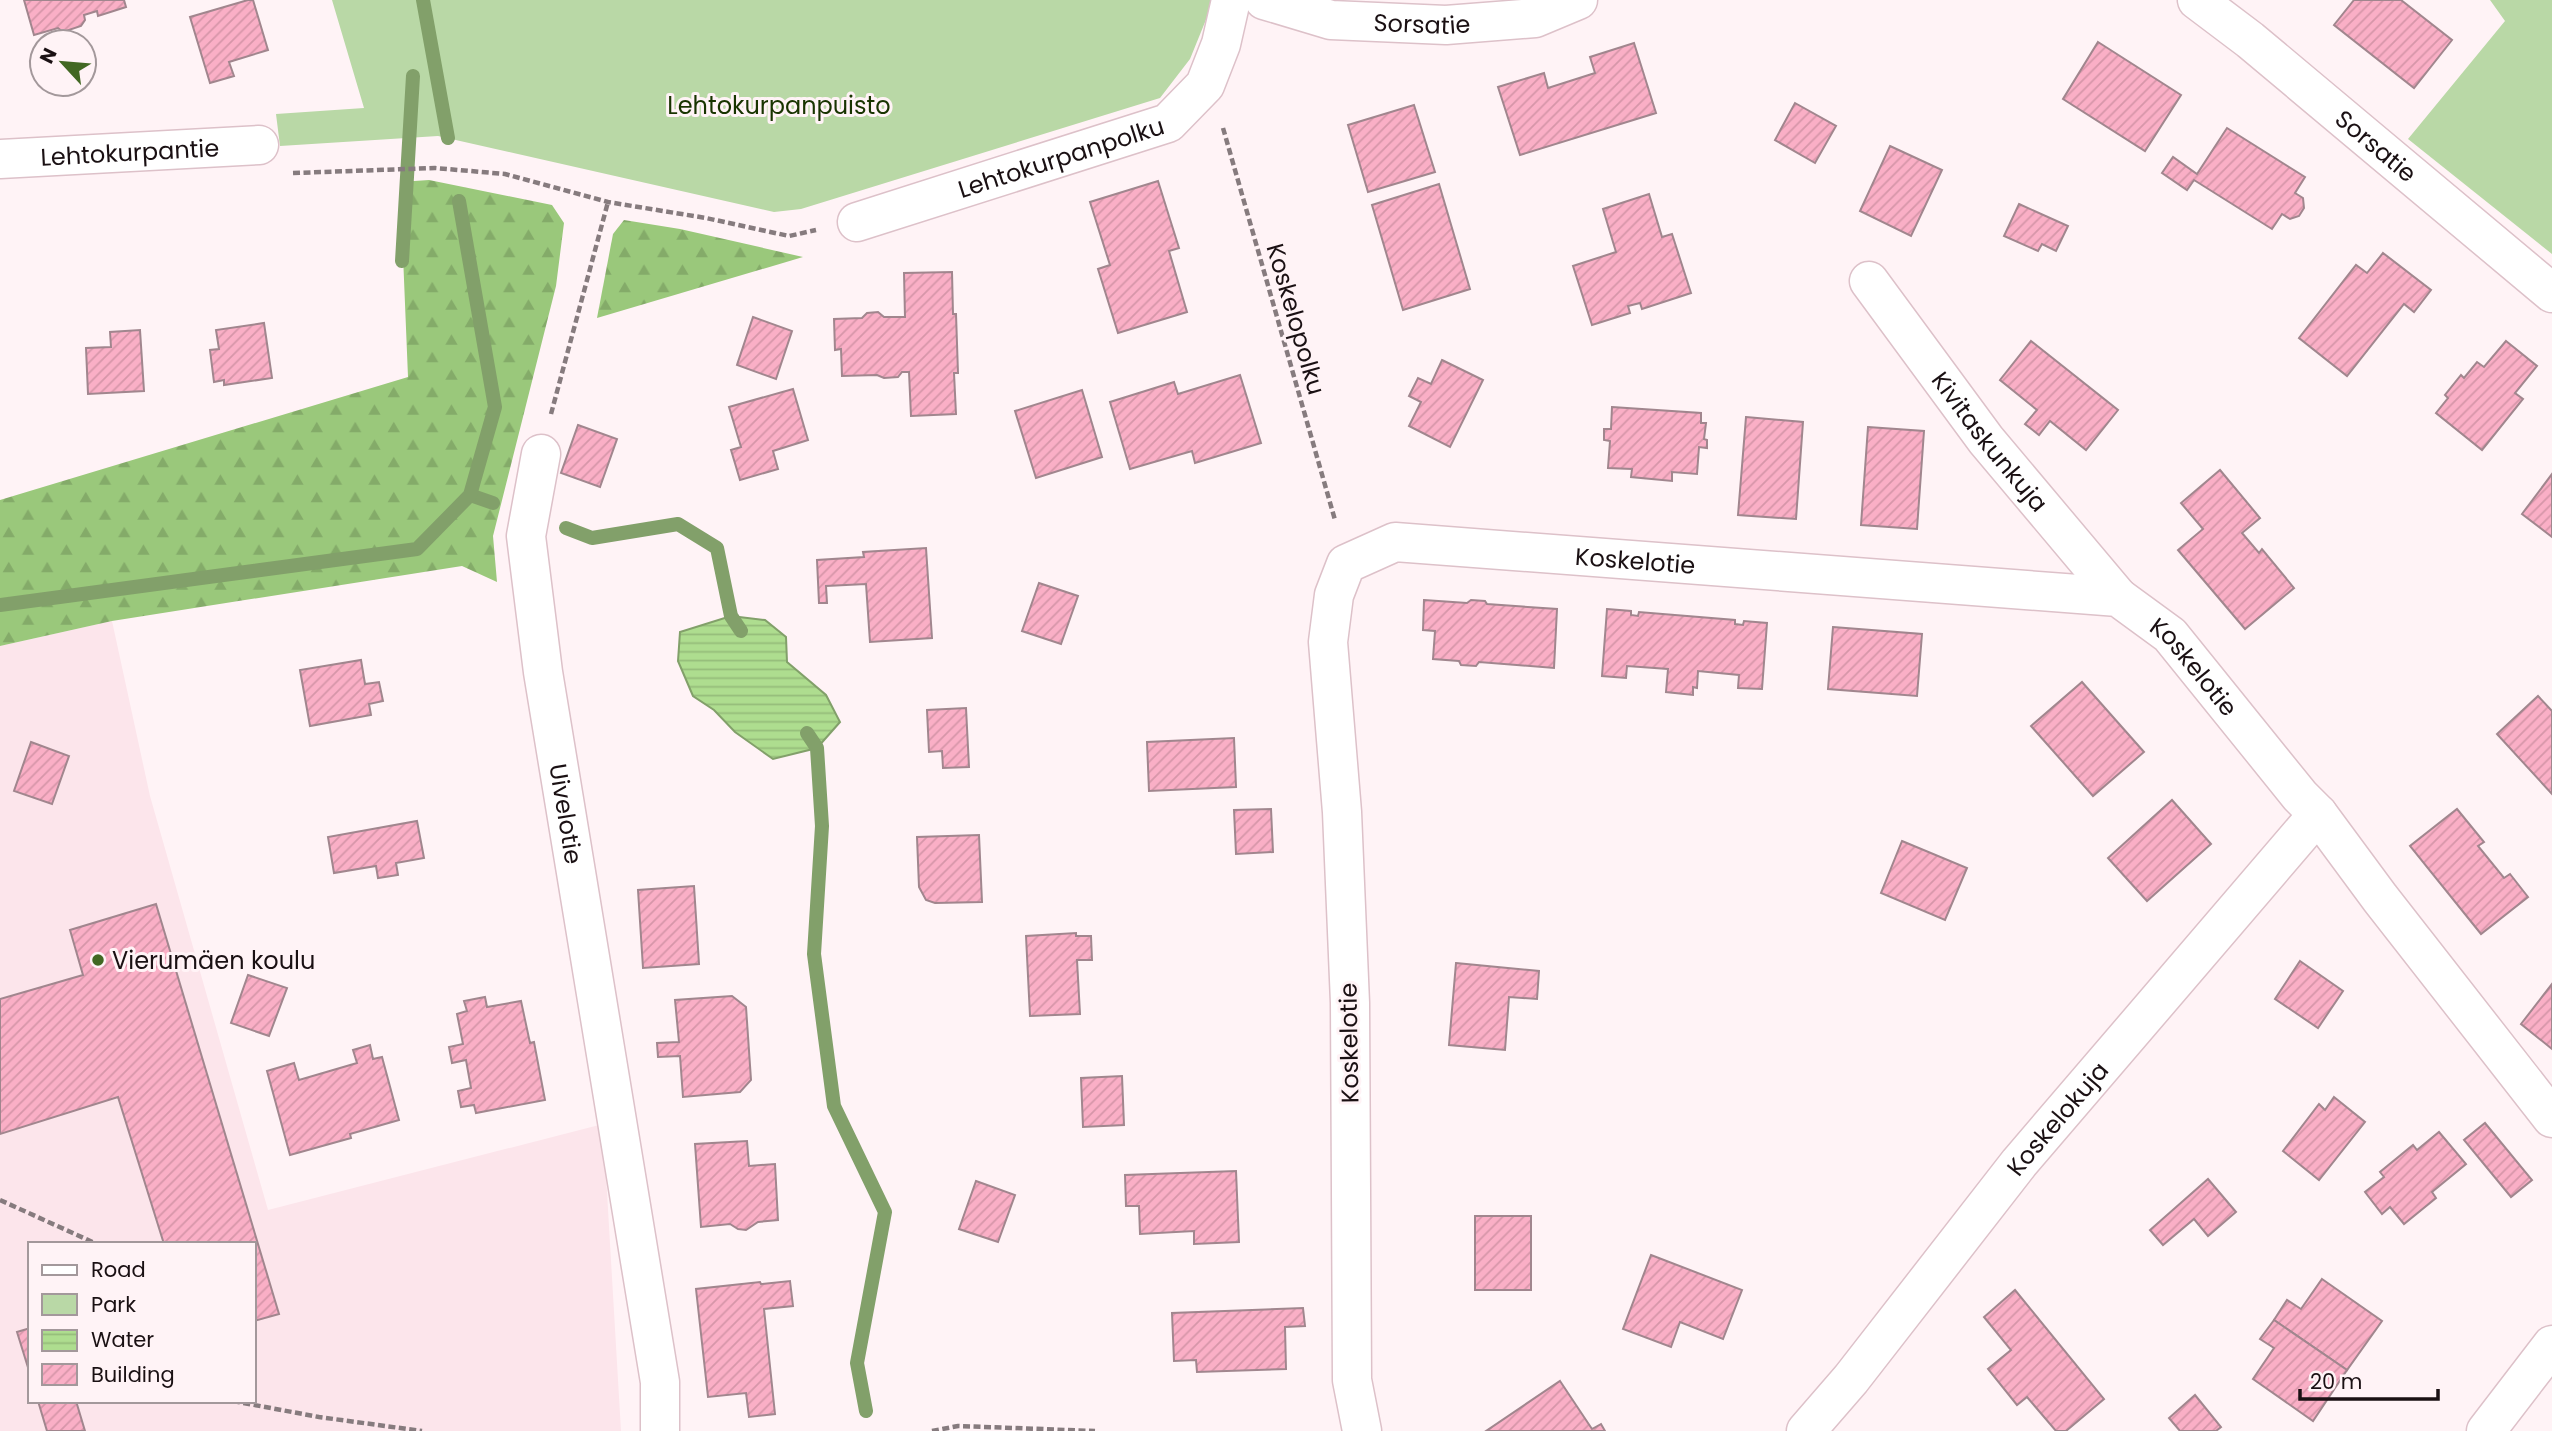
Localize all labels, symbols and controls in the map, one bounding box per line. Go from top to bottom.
street label: Sorsatie [1373,5,1472,42]
north arrow [28,28,98,98]
text: N [33,43,63,68]
park label: Lehtokurpanpuisto [667,89,891,122]
street label: Sorsatie [2329,102,2424,189]
street label: Lehtokurpanpolku [954,109,1168,205]
street label: Lehtokurpantie [40,131,220,173]
street label: Koskelopolku [1259,239,1333,399]
street label: Kivitaskunkuja [1924,365,2056,519]
street label: Koskelotie [1574,539,1697,581]
street label: Koskelotie [2144,609,2245,723]
street label: Uivelotie [542,761,591,866]
place label: Vierumäen koulu [112,944,315,977]
marker: Vierumäen koulu [90,952,106,968]
street label: Koskelotie [1331,983,1367,1103]
street label: Koskelokuja [1999,1054,2115,1182]
legend [28,1242,256,1403]
text: Road [91,1255,146,1284]
text: Park [91,1290,136,1319]
text: Water [91,1325,154,1354]
scale bar [2300,1358,2438,1402]
text: Building [91,1360,175,1389]
text: 20 m [2310,1367,2363,1396]

